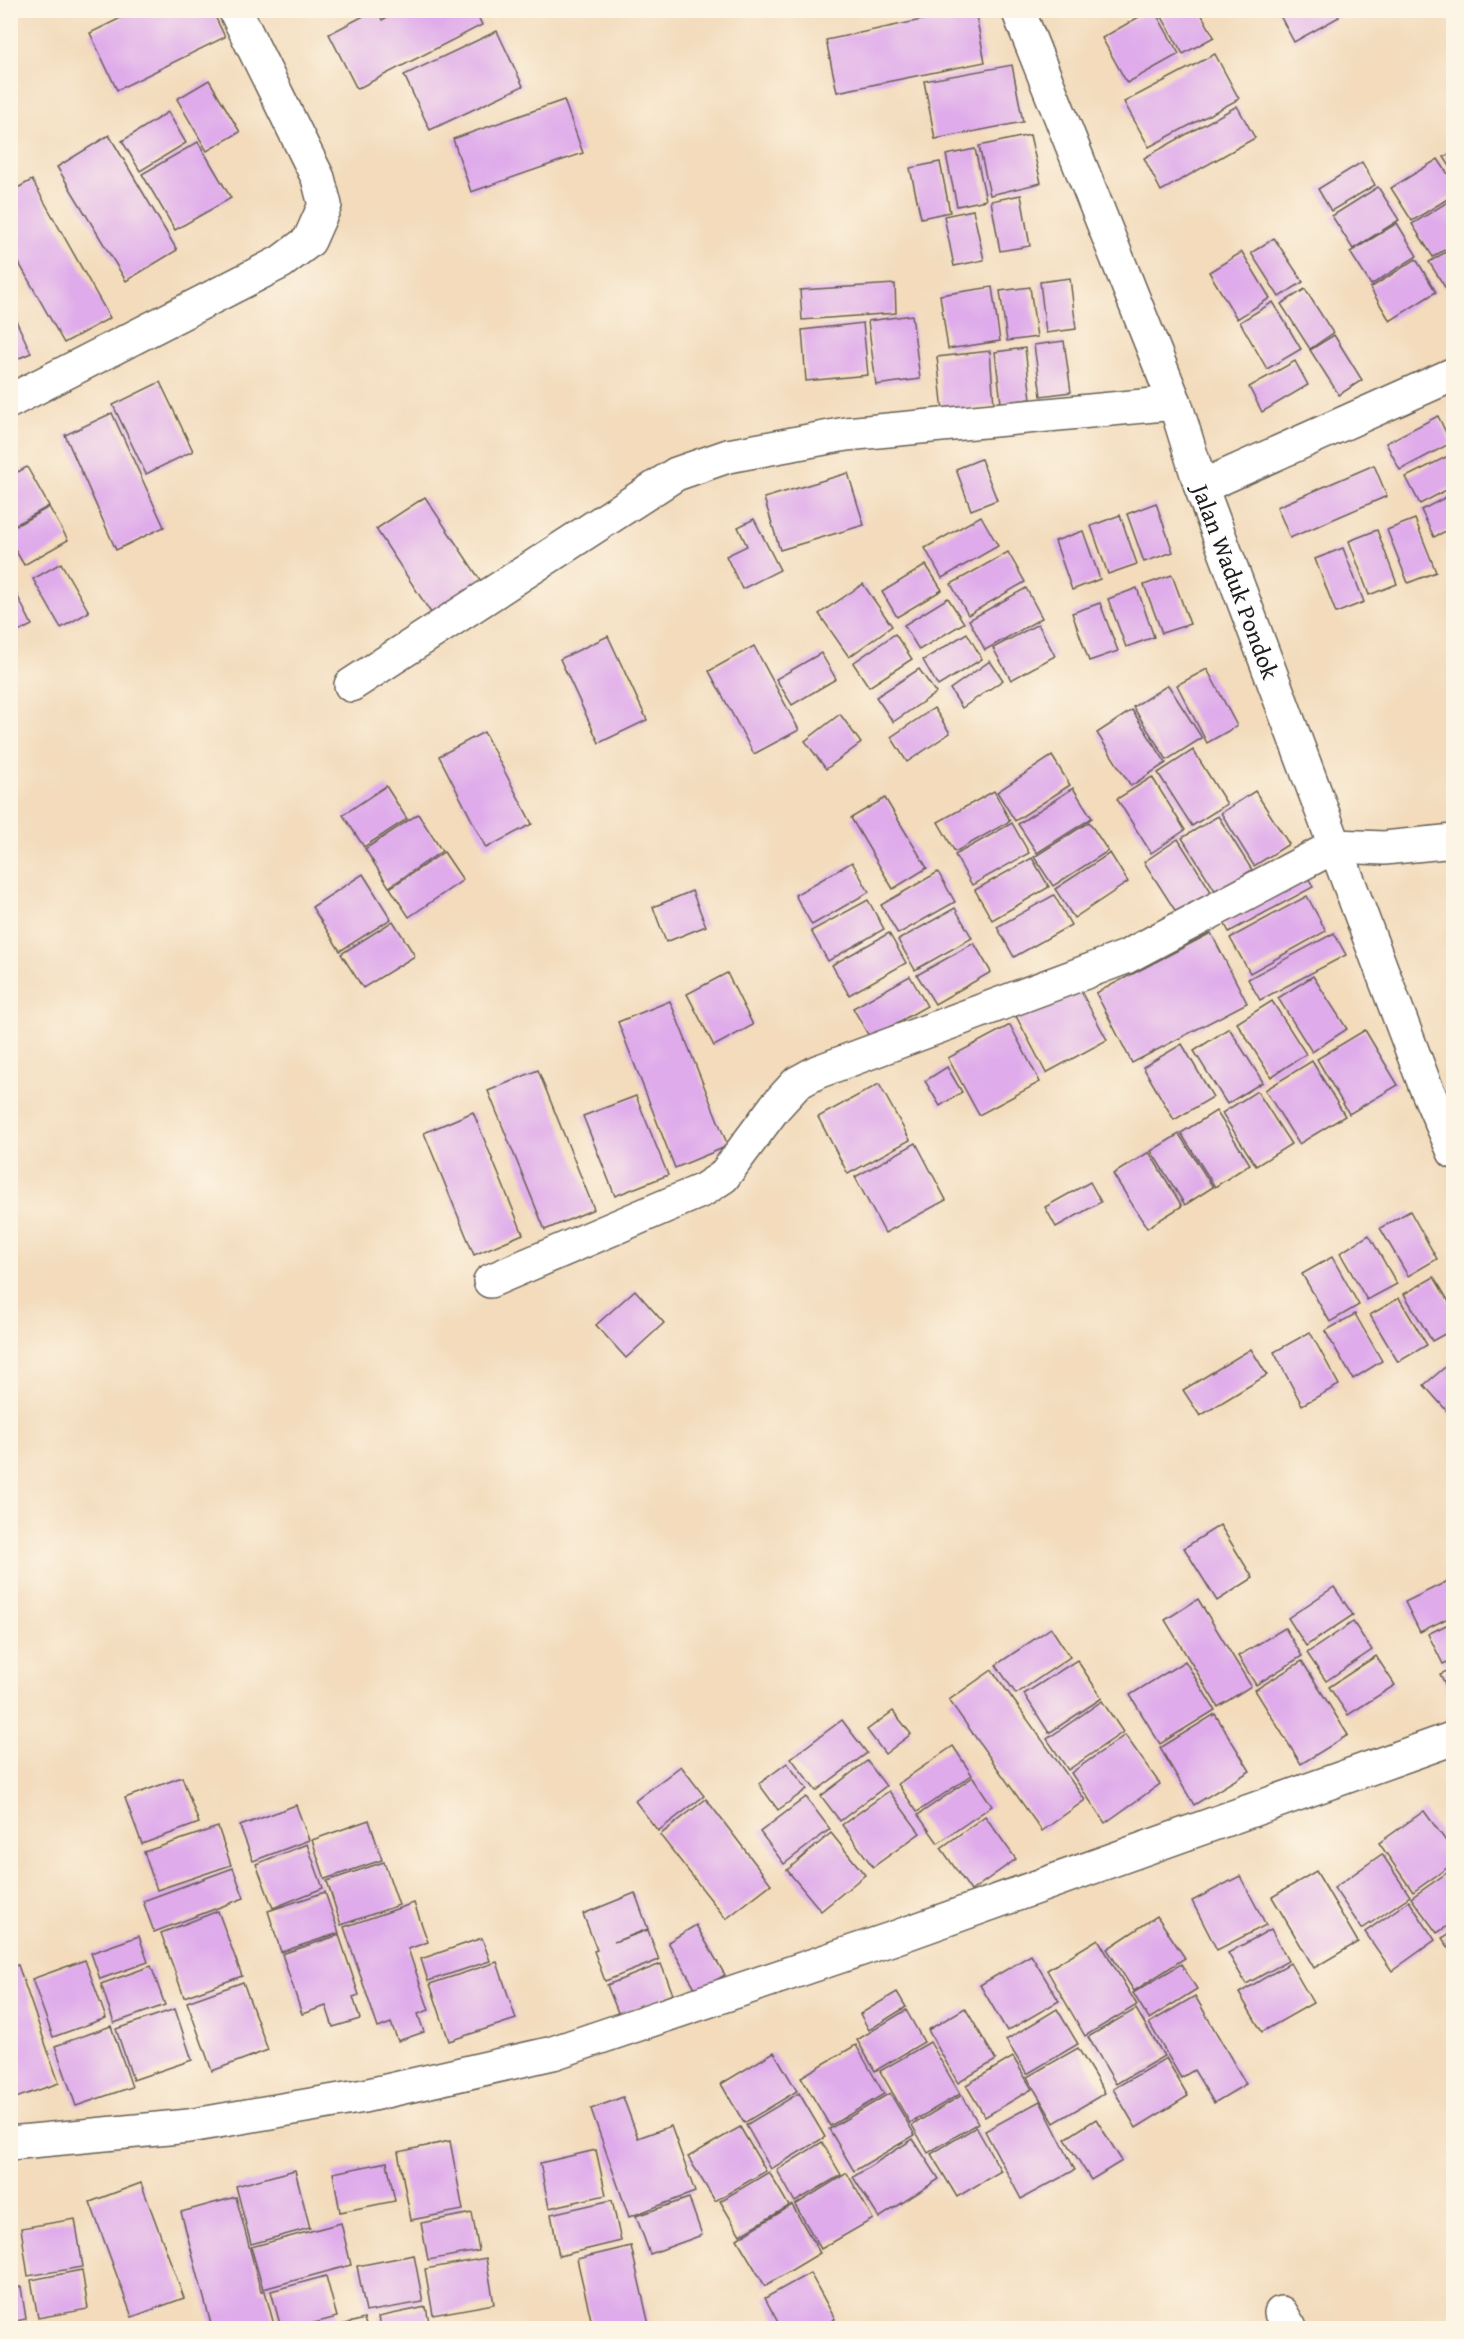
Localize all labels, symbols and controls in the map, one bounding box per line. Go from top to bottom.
street label: Jalan Waduk Pondok [1183,476,1289,685]

